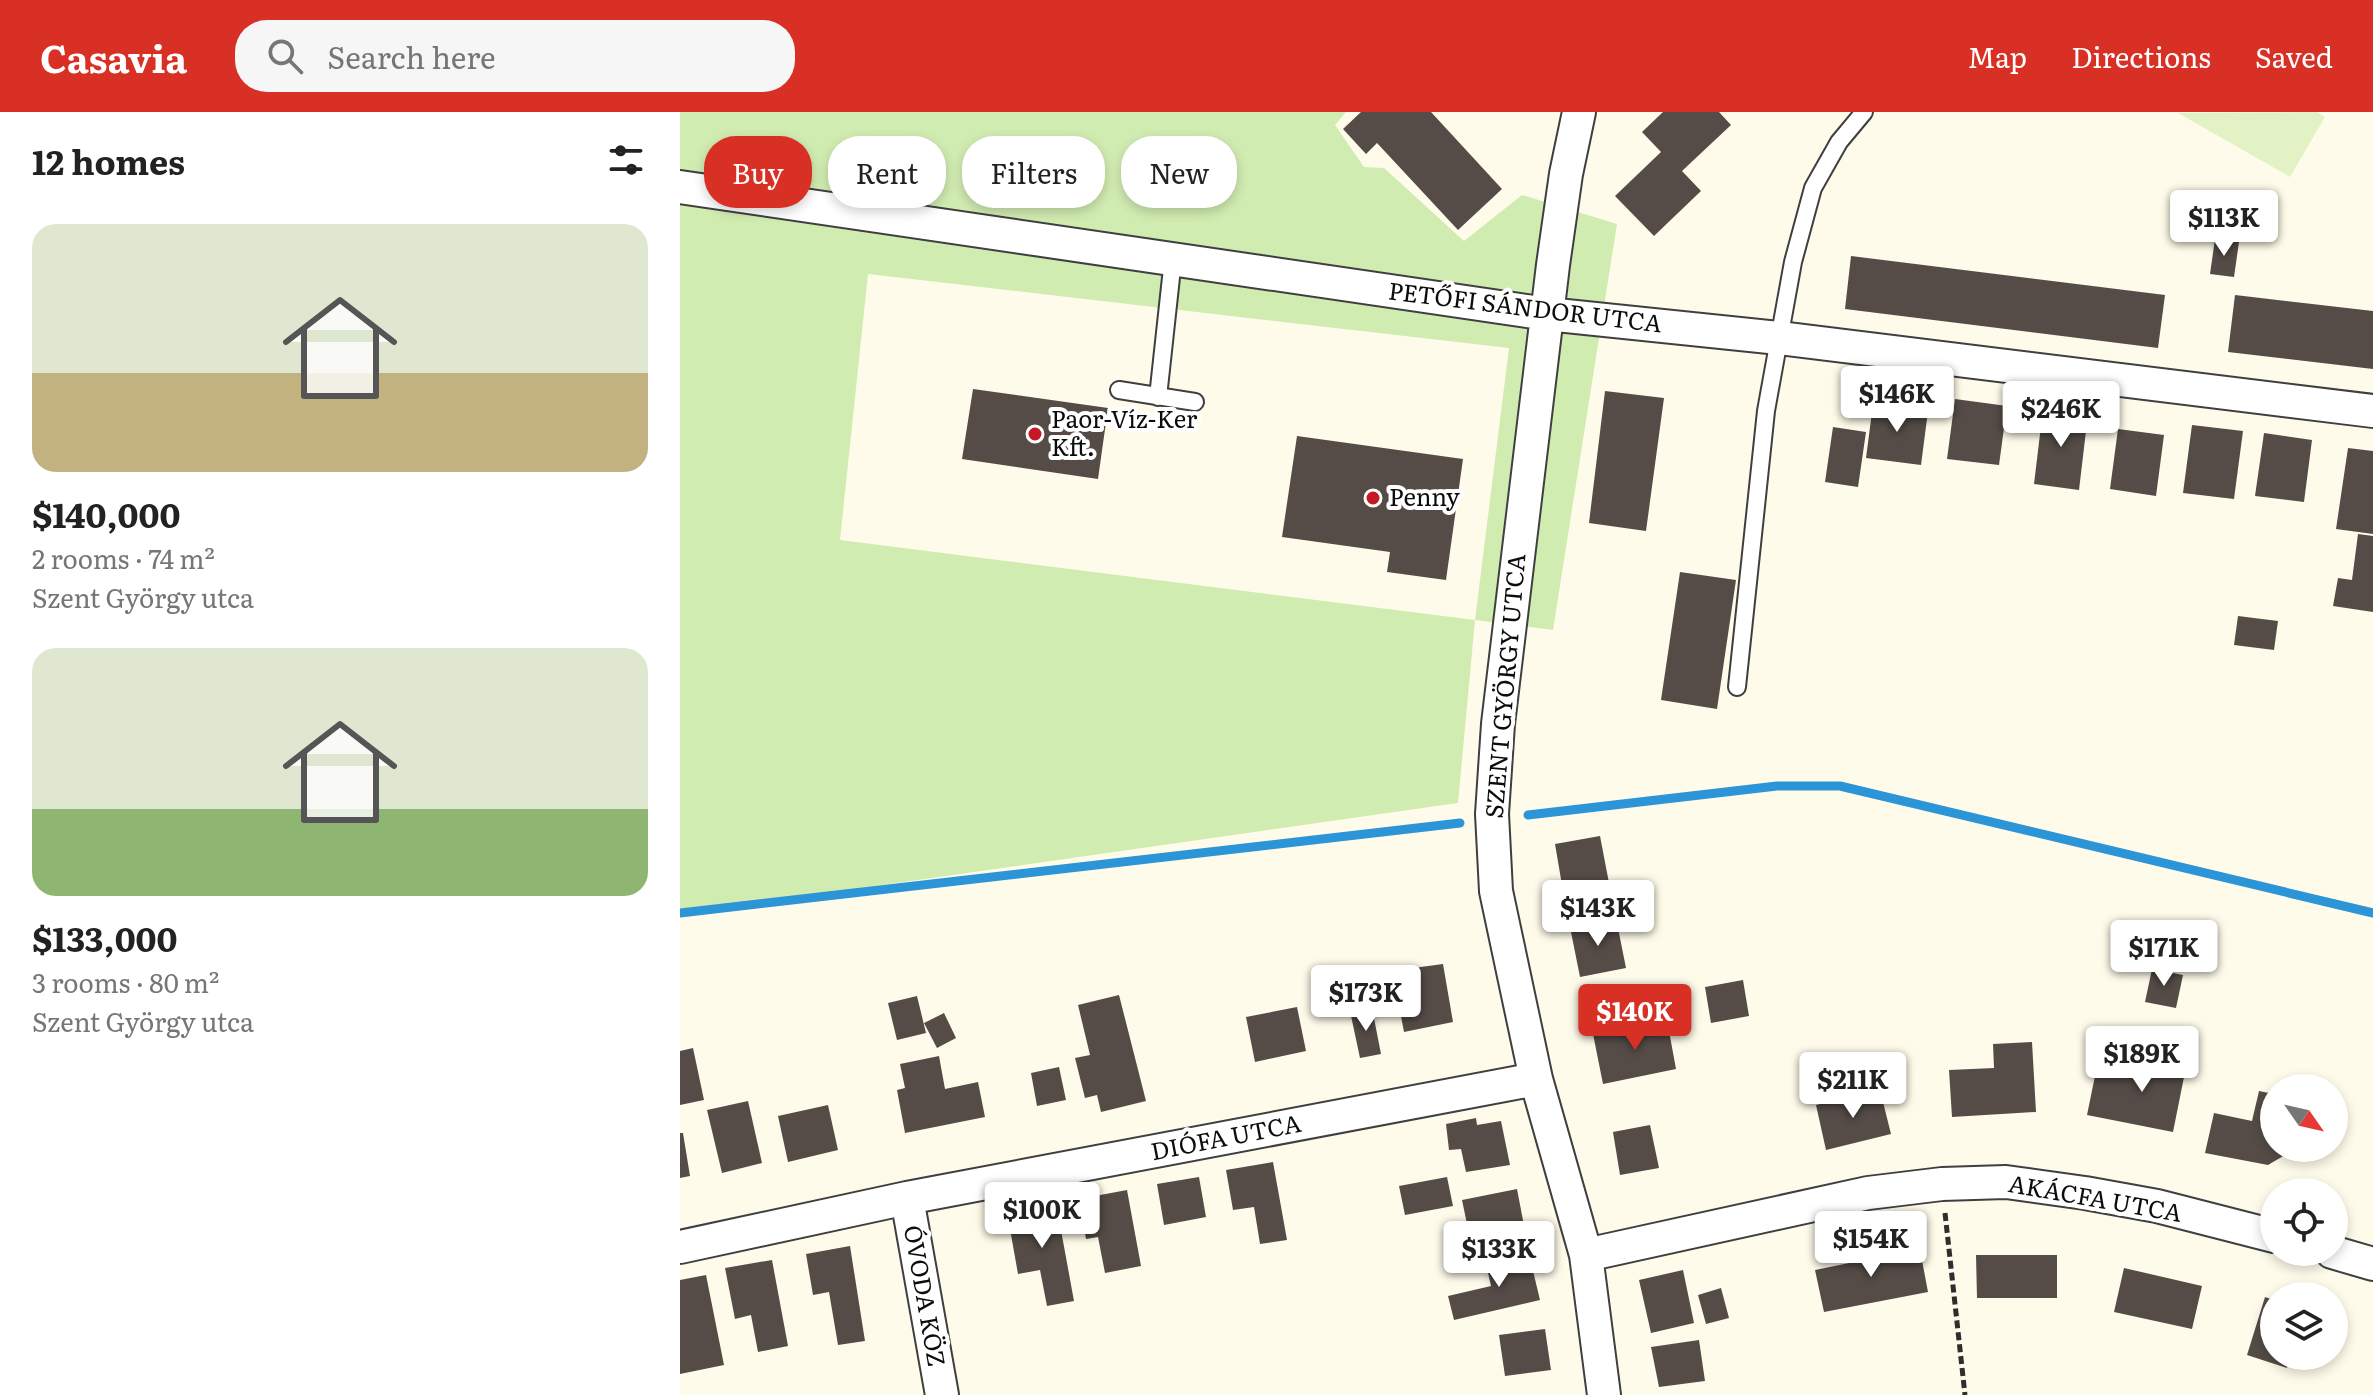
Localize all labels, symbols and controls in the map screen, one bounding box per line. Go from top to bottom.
search box [235,20,795,92]
text: Casavia [40,28,187,85]
icon: search [263,34,307,78]
text: Search here [327,34,496,78]
text: Map [1968,35,2027,77]
text: Directions [2071,35,2211,77]
text: Saved [2255,35,2333,77]
text: 12 homes [32,135,185,185]
chip: Buy [704,136,812,208]
chip: Rent [828,136,946,208]
chip: Filters [962,136,1105,208]
chip: New [1121,136,1237,208]
icon: filters [604,138,648,182]
pin: $113K [2168,190,2280,258]
text: $113K [2188,196,2260,235]
street label: PETŐFI SÁNDOR UTCA [1387,271,1664,340]
icon: home [268,276,412,420]
pin: $146K [1841,366,1953,434]
text: $146K [1859,372,1935,411]
pin: $246K [2005,381,2117,449]
text: $246K [2021,387,2101,426]
place label: Paor-Víz-Ker Kft. [1051,400,1198,463]
marker: Paor-Víz-Ker Kft. [1026,425,1044,443]
place label: Penny [1389,478,1460,513]
text: $140,000 [32,488,180,538]
marker: Penny [1364,489,1382,507]
text: 2 rooms · 74 m² [32,538,215,577]
street label: SZENT GYÖRGY UTCA [1474,552,1533,820]
text: Szent György utca [32,577,254,616]
icon: home [268,700,412,844]
pin: $143K [1542,880,1654,948]
text: $143K [1560,886,1636,925]
text: $133,000 [32,912,178,962]
pin: $171K [2108,920,2220,988]
text: $171K [2129,926,2199,965]
text: 3 rooms · 80 m² [32,962,219,1001]
pin: $173K [1310,965,1422,1033]
text: $173K [1329,971,1403,1010]
pin: $140K [1579,984,1691,1052]
text: $140K [1596,990,1674,1029]
text: Szent György utca [32,1001,254,1040]
pin: $189K [2086,1026,2198,1094]
text: $189K [2104,1032,2180,1071]
pin: $211K [1797,1052,1909,1120]
text: $211K [1817,1058,1889,1097]
north arrow [2260,1074,2348,1162]
map controls [2260,1074,2348,1370]
street label: DIÓFA UTCA [1147,1104,1304,1167]
street label: AKÁCFA UTCA [2006,1164,2185,1229]
button: locate [2260,1178,2348,1266]
pin: $100K [986,1182,1098,1250]
text: $100K [1003,1188,1081,1227]
pin: $154K [1815,1211,1927,1279]
text: $154K [1833,1217,1909,1256]
pin: $133K [1443,1221,1555,1289]
street label: ÓVODA KÖZ [897,1222,956,1369]
text: $133K [1461,1227,1537,1266]
button: layers [2260,1282,2348,1370]

